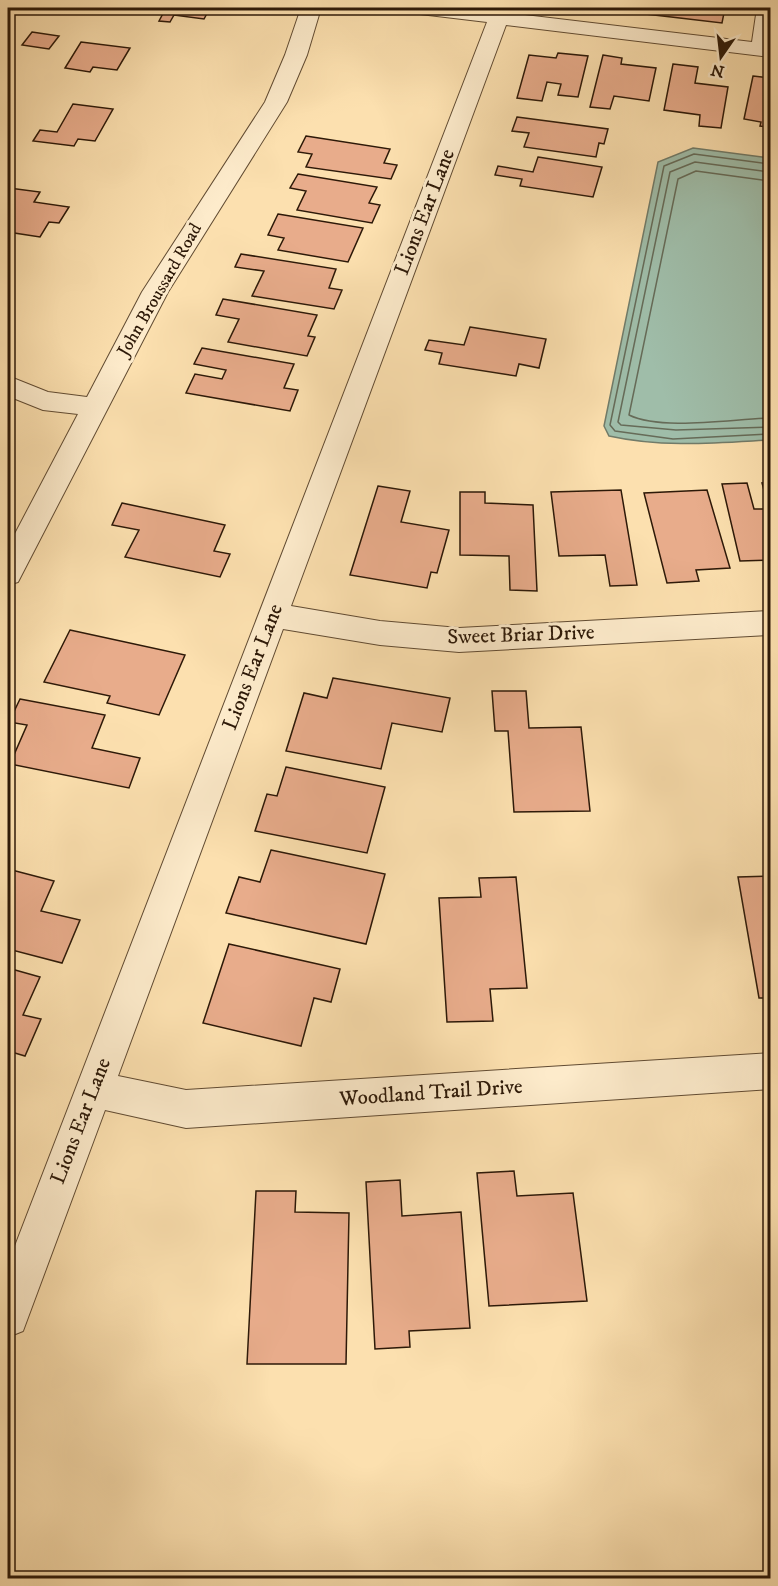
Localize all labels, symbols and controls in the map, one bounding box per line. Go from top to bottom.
north arrow [691,27,751,87]
text: N [709,59,726,82]
street label: Lions Ear Lane [389,145,461,279]
street label: John Broussard Road [112,220,207,362]
street label: Lions Ear Lane [217,600,289,734]
street label: Sweet Briar Drive [447,619,595,651]
street label: Lions Ear Lane [45,1054,117,1188]
street label: Woodland Trail Drive [337,1074,524,1112]

